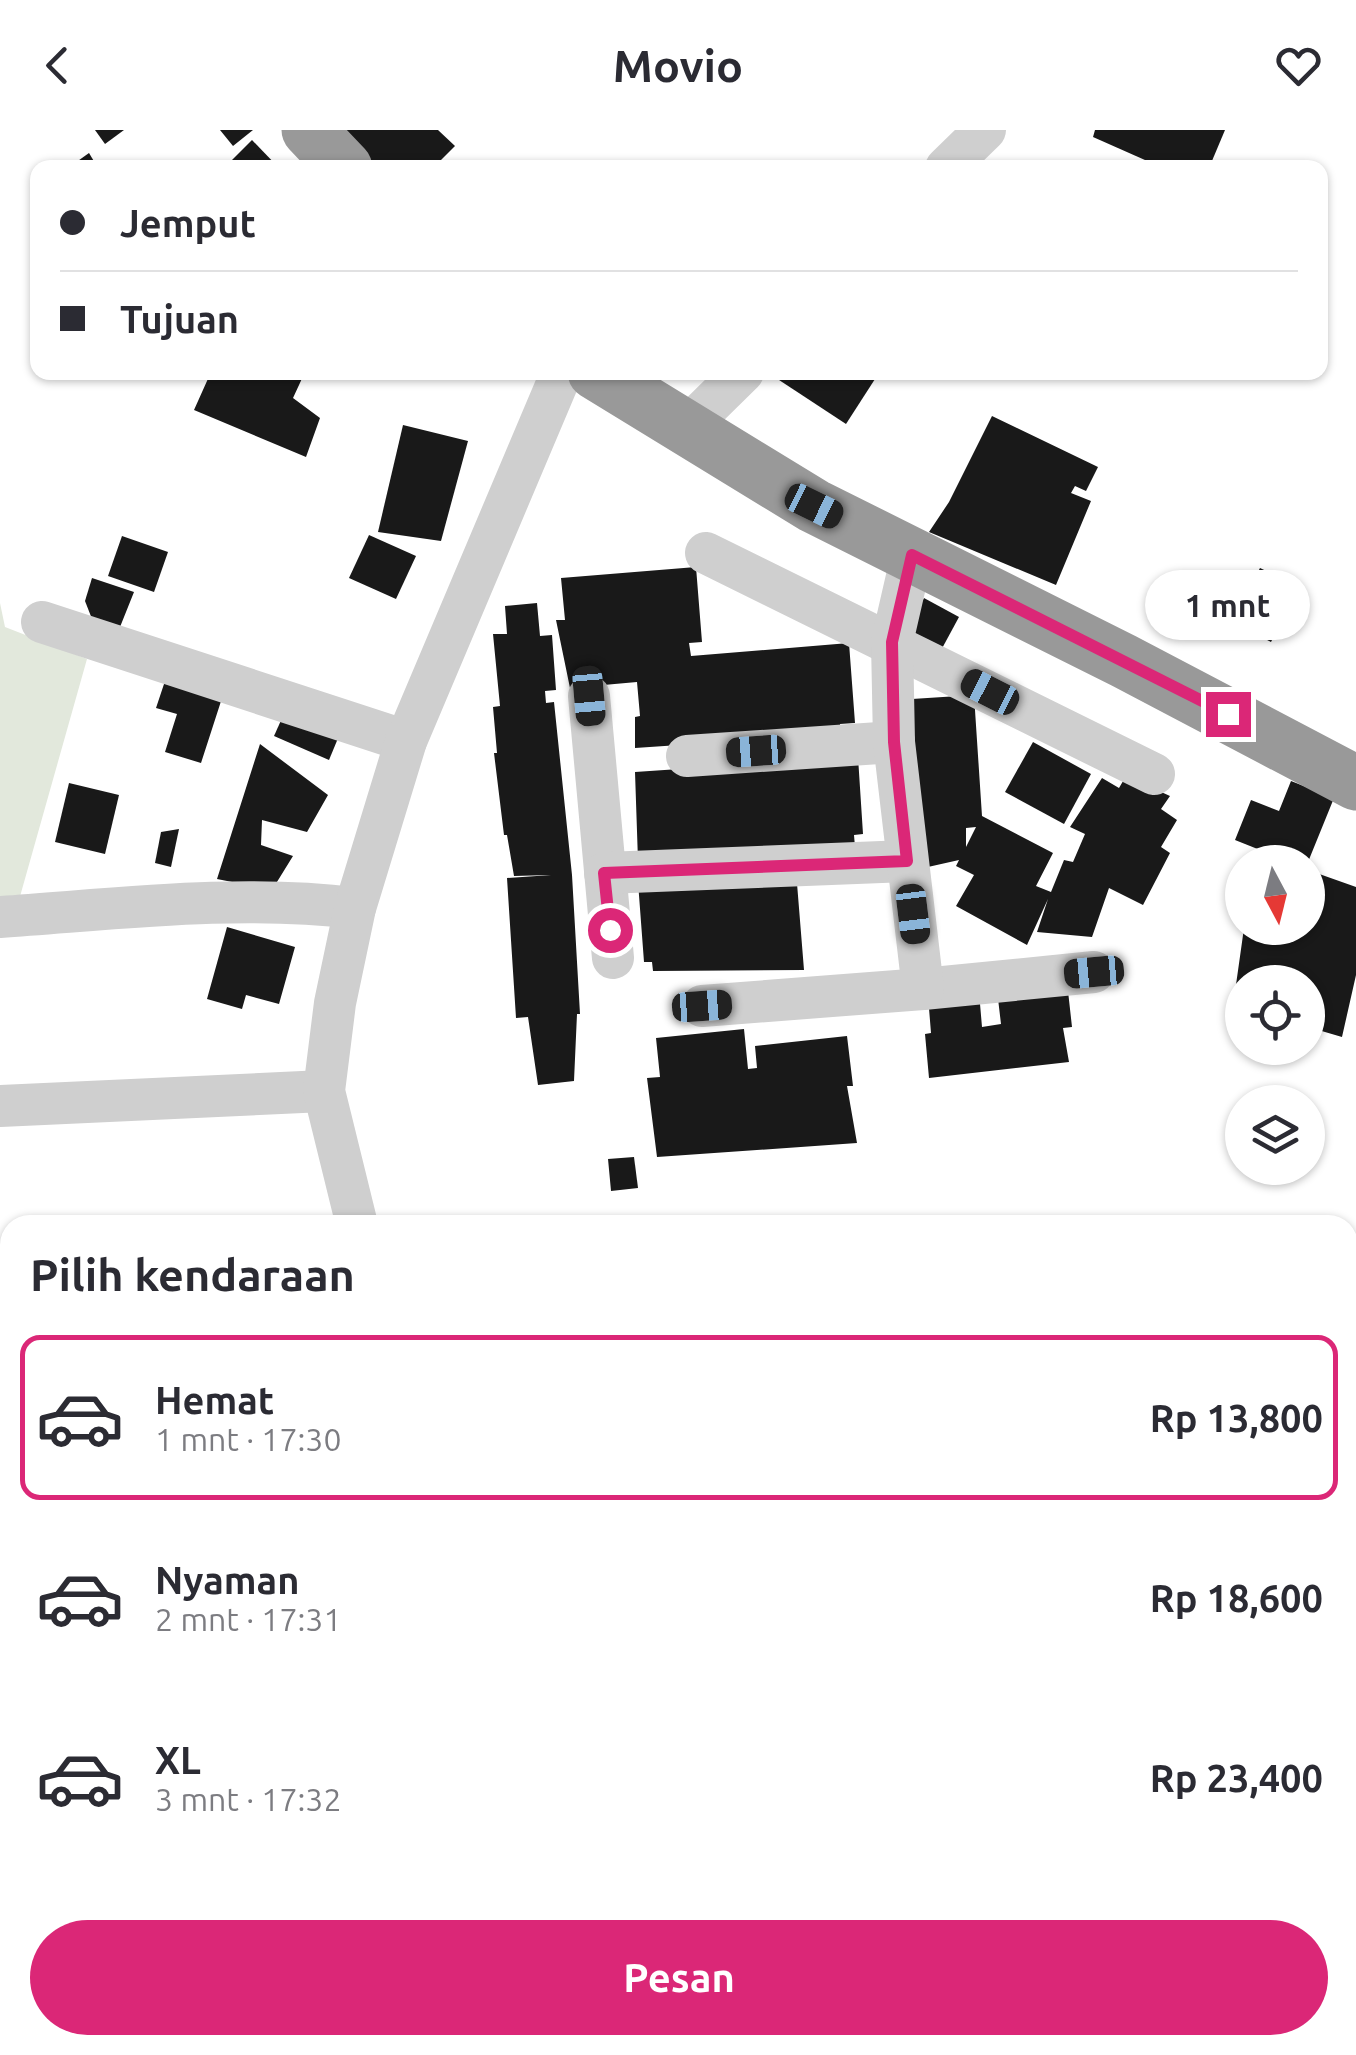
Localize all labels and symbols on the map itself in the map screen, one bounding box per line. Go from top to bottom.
car [780,479,848,533]
callout: 1 mnt [1146,569,1310,639]
car [571,665,607,727]
car [956,665,1024,719]
route end [1206,692,1251,737]
car [725,734,787,768]
north arrow [1225,845,1325,945]
car [894,882,932,946]
route start [588,908,633,953]
car [1063,954,1125,990]
car [671,989,733,1023]

